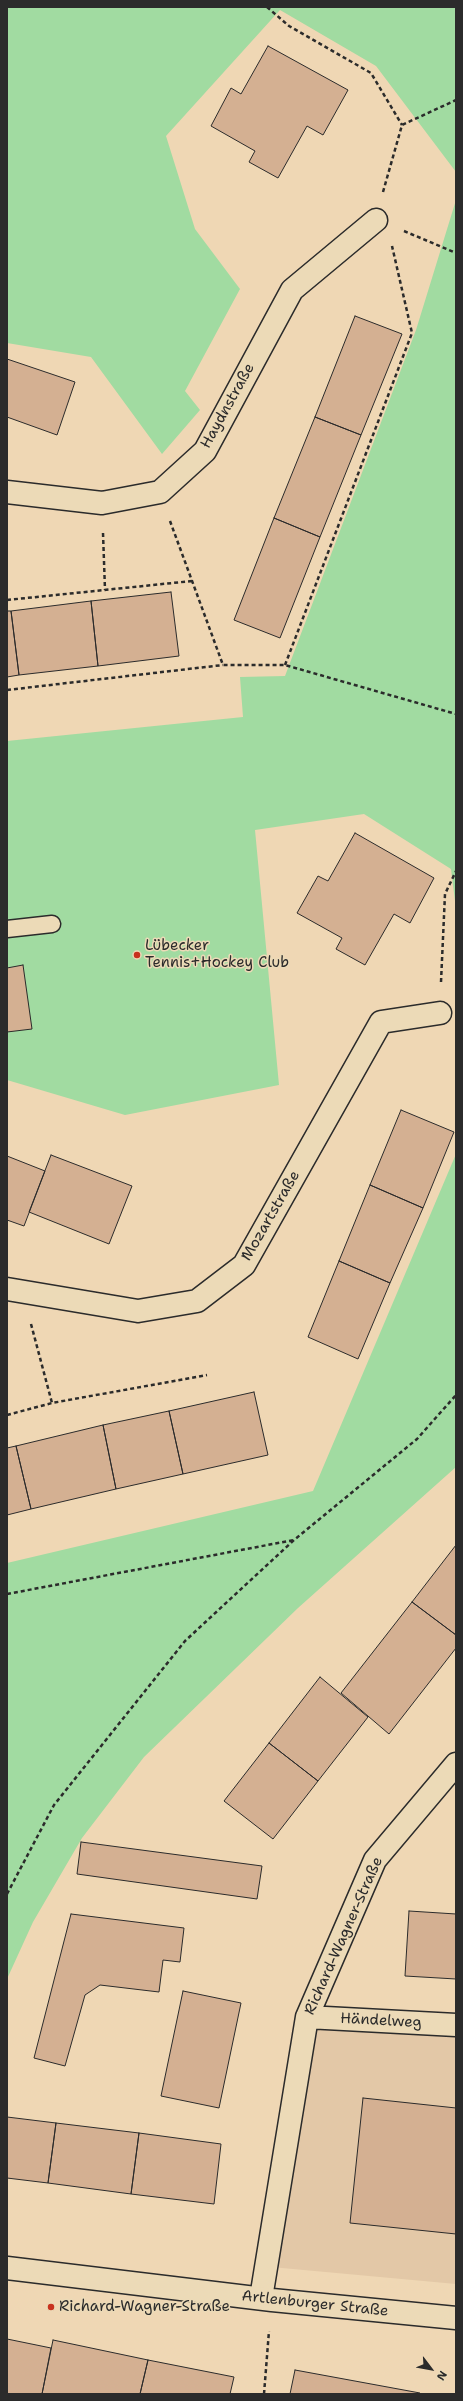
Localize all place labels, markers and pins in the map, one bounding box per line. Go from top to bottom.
place label: Lübecker Tennis+Hockey Club [145,937,289,972]
marker: Lübecker Tennis+Hockey Club [132,950,142,960]
place label: Richard-Wagner-Straße [59,2298,230,2316]
marker: Richard-Wagner-Straße [46,2302,56,2312]

